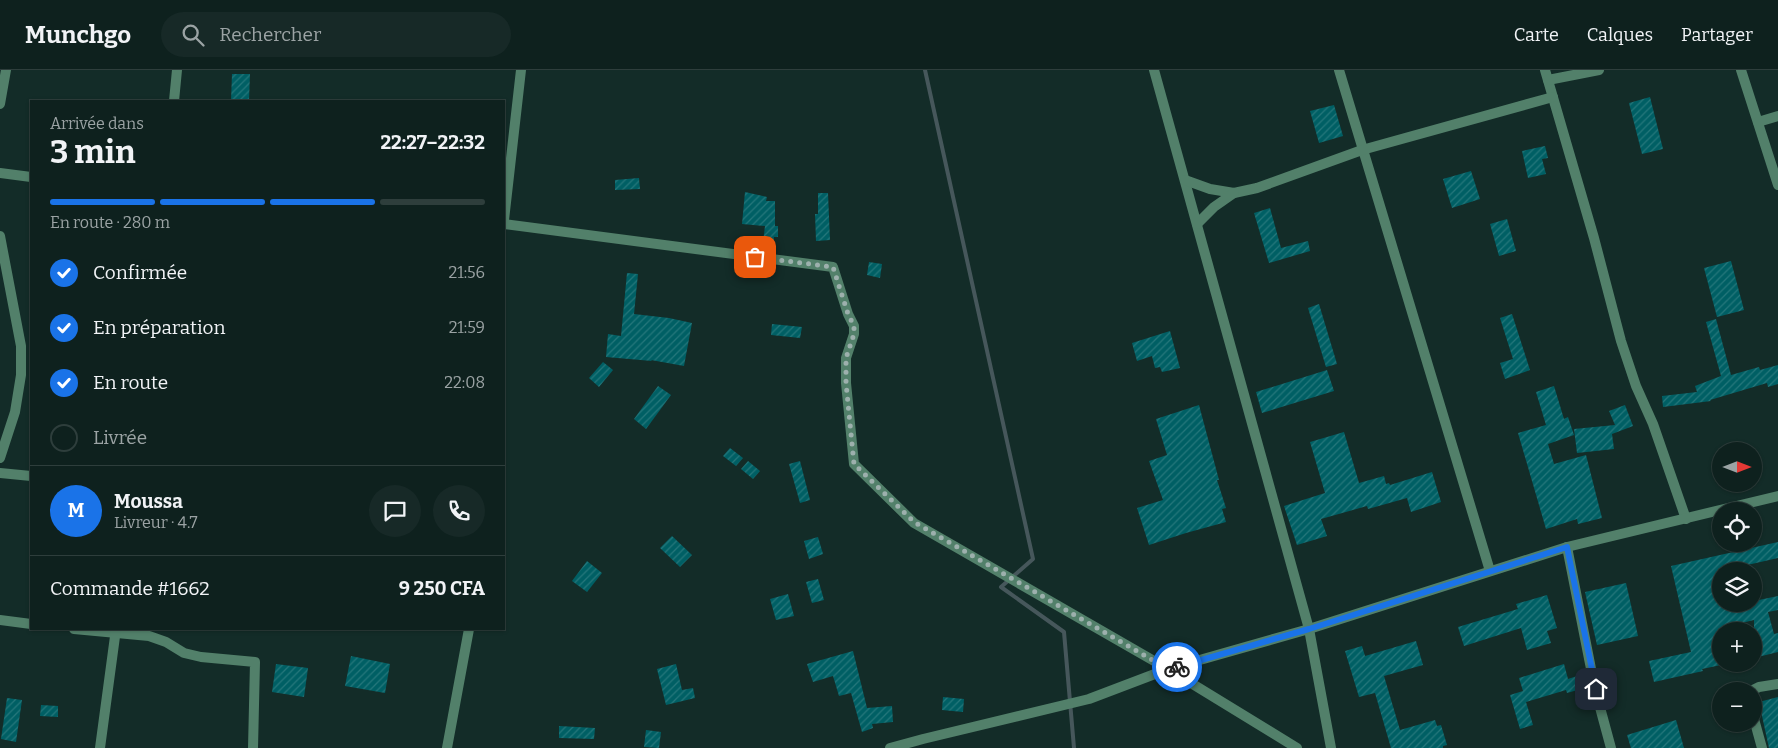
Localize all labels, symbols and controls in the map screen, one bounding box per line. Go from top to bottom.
search box [161,12,511,57]
text: Munchgo [25,21,131,49]
icon: search [179,21,207,49]
text: Rechercher [219,23,321,46]
text: Carte [1514,24,1559,46]
text: Calques [1587,24,1653,46]
text: Partager [1681,24,1753,46]
text: Arrivée dans [50,114,144,133]
text: 22:27–22:32 [380,131,485,154]
text: 3 min [50,133,136,171]
text: En route · 280 m [50,213,170,232]
pin [734,236,776,278]
icon: bag [741,243,769,271]
icon: check [50,259,78,287]
text: Confirmée [93,261,187,284]
text: 21:56 [448,263,485,282]
icon: check [50,314,78,342]
text: En préparation [93,316,226,339]
text: 21:59 [449,318,485,337]
icon: check [50,369,78,397]
text: En route [93,371,168,394]
text: 22:08 [444,373,485,392]
text: Livrée [93,426,147,449]
north arrow [1712,442,1762,492]
map controls [1712,442,1762,732]
button: chat [369,485,421,537]
button: phone [433,485,485,537]
text: Moussa [114,490,183,513]
text: M [68,499,84,522]
button: locate [1712,502,1762,552]
text: Livreur · 4.7 [114,513,198,532]
button: layers [1712,562,1762,612]
text: Commande #1662 [50,577,210,600]
text: 9 250 CFA [399,577,485,600]
button: + [1712,622,1762,672]
courier [1152,642,1202,692]
icon: bike [1163,653,1191,681]
pin [1575,668,1617,710]
icon: home [1582,675,1610,703]
button: − [1712,682,1762,732]

